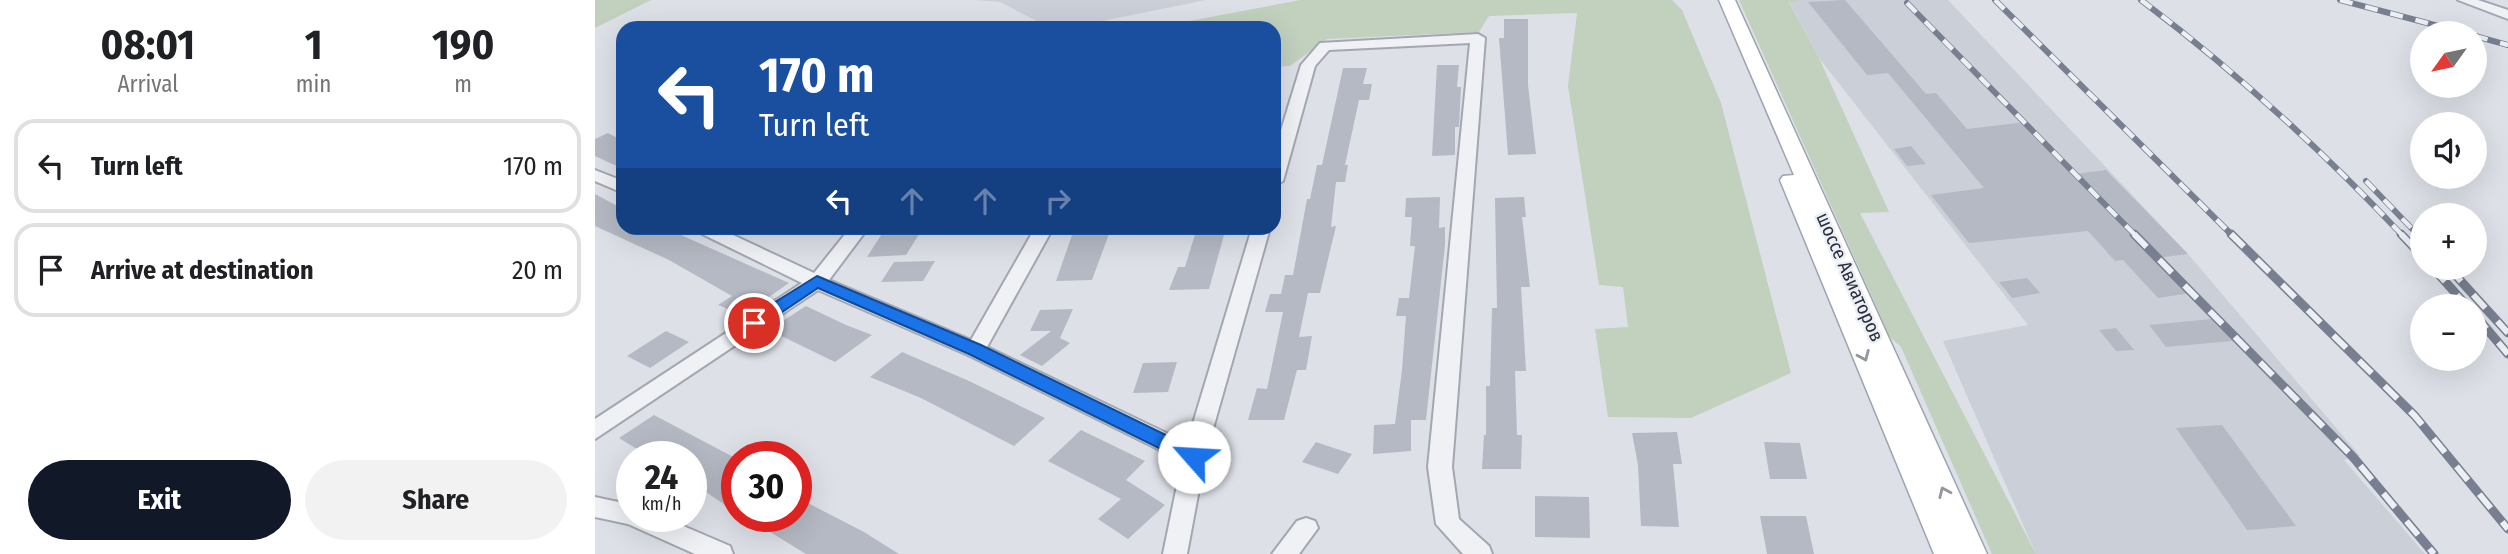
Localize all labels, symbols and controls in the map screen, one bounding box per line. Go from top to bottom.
text: 08:01 [101,20,195,70]
text: 1 [305,20,322,70]
text: 190 [432,20,494,70]
north arrow [2410,21,2487,98]
map controls [2410,21,2487,371]
text: 170 m [759,46,875,105]
icon: left [644,49,735,140]
text: Arrival [117,70,178,98]
text: min [296,70,331,98]
text: m [454,70,472,98]
text: Turn left [759,106,869,144]
button: sound [2410,112,2487,189]
icon: left [32,147,70,185]
text: Turn left [91,151,183,182]
text: 170 m [503,151,563,182]
icon: left [820,182,858,220]
icon: ahead [893,182,931,220]
icon: ahead [966,182,1004,220]
icon: right [1039,182,1077,220]
button: + [2410,203,2487,280]
street label: шоссе Авиаторов [1811,209,1889,345]
icon: arrive [32,251,70,289]
text: Arrive at destination [91,255,314,286]
text: 20 m [512,255,563,286]
pin [724,293,784,353]
button: − [2410,294,2487,371]
icon: arrive [735,304,773,342]
one-way arrow [1855,350,1869,362]
position arrow [1157,420,1231,494]
speed limit sign: 30 [721,441,812,532]
text: 24 [645,456,678,498]
button: Exit [28,460,291,540]
button: Share [305,460,567,540]
one-way arrow [1938,486,1952,499]
text: km/h [641,493,682,515]

